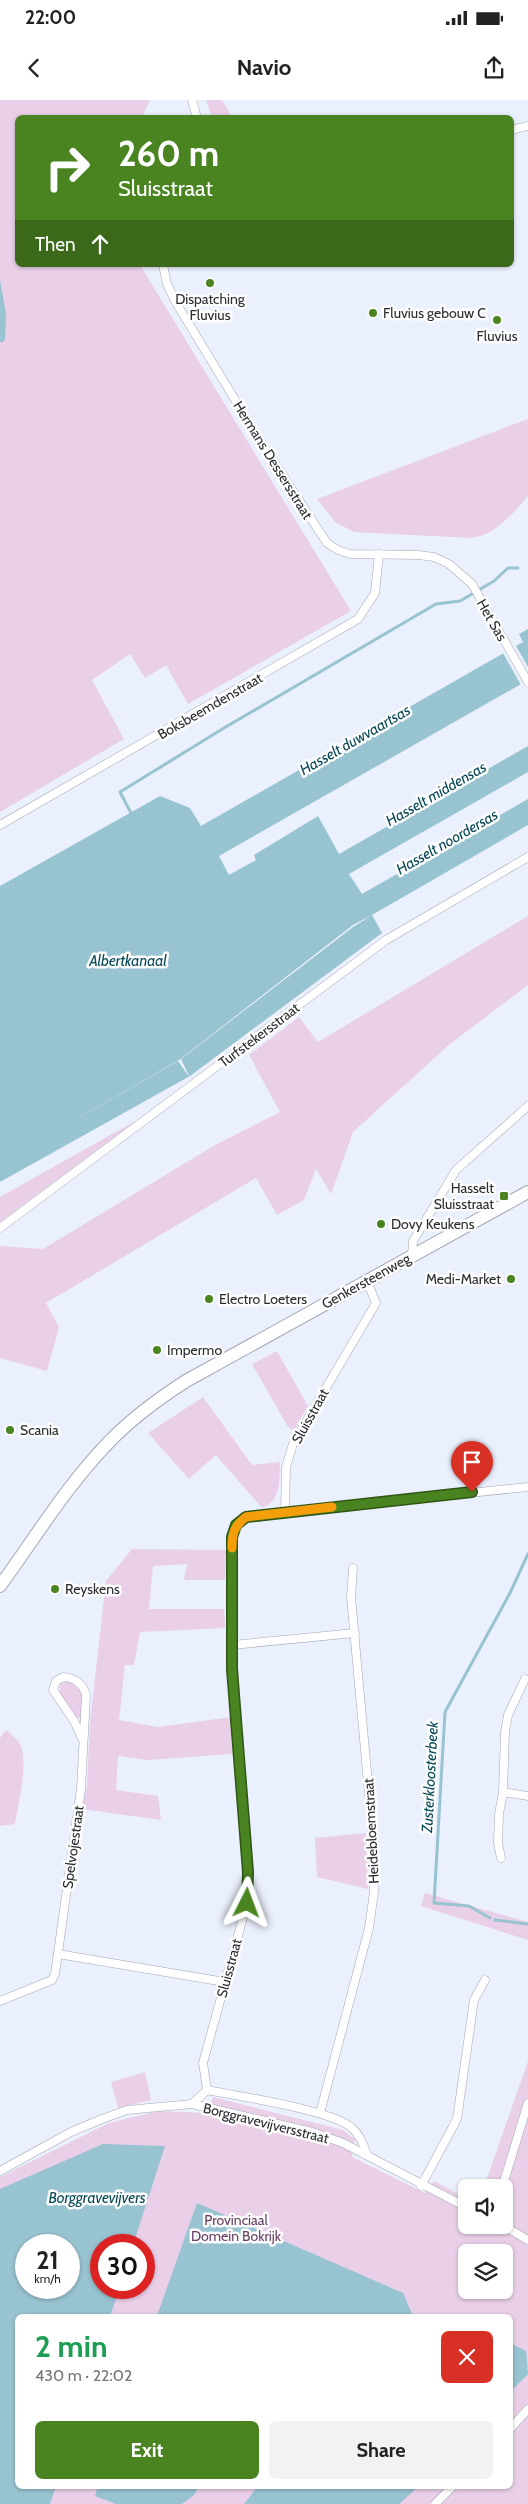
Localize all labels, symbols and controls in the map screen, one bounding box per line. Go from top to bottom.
text: 22:00 [25,6,76,29]
icon: back [20,54,48,82]
text: Navio [237,54,291,81]
icon: share [480,54,508,82]
text: 260 m [118,132,219,175]
icon: right [35,135,100,200]
text: Sluisstraat [118,175,213,202]
icon: ahead [86,230,114,258]
text: Then [35,233,76,256]
marker: Dispatching Fluvius [204,277,216,289]
place label: Dispatching Fluvius [175,290,246,324]
place label: Fluvius gebouw C [383,304,486,322]
marker: Fluvius gebouw C [367,307,379,319]
marker: Fluvius [491,314,503,326]
place label: Fluvius [477,327,518,345]
street label: Hermans Dessersstraat [229,397,317,523]
street label: Het Sas [473,596,511,644]
street label: Boksbeemdenstraat [154,669,266,743]
water label: Hasselt duwvaartsas [297,701,414,779]
water label: Hasselt middensas [383,758,490,830]
water label: Hasselt noordersas [393,805,501,878]
water label: Albertkanaal [88,952,167,970]
street label: Turfstekersstraat [215,999,303,1071]
place label: Hasselt Sluisstraat [434,1179,494,1213]
marker: Hasselt Sluisstraat [498,1190,510,1202]
place label: Dovy Keukens [391,1215,475,1233]
marker: Dovy Keukens [375,1218,387,1230]
street label: Genkersteenweg [319,1249,414,1313]
place label: Medi-Market [426,1270,501,1288]
marker: Medi-Market [505,1273,517,1285]
place label: Electro Loeters [219,1290,307,1308]
marker: Electro Loeters [203,1293,215,1305]
place label: Impermo [167,1341,222,1359]
marker: Impermo [151,1344,163,1356]
street label: Sluisstraat [287,1385,333,1447]
place label: Scania [20,1421,59,1439]
marker: Scania [4,1424,16,1436]
pin [451,1441,493,1492]
icon: arrive [458,1448,486,1476]
place label: Reyskens [65,1580,120,1598]
marker: Reyskens [49,1583,61,1595]
water label: Zusterkloosterbeek [418,1720,442,1834]
street label: Heidebloemstraat [359,1777,383,1884]
street label: Spelvojestraat [58,1804,88,1890]
position arrow [220,1876,272,1928]
street label: Sluisstraat [212,1936,246,1999]
street label: Borggravevijversstraat [201,2099,331,2147]
map controls [458,2179,513,2299]
button: sound [458,2179,513,2234]
water label: Borggravevijvers [48,2189,146,2207]
park label: Provinciaal Domein Bokrijk [191,2211,282,2245]
speed limit sign: 30 [90,2234,155,2299]
button: layers [458,2244,513,2299]
text: 21 [36,2245,59,2275]
text: km/h [34,2271,61,2286]
text: 2 min [35,2328,107,2365]
button: close [441,2331,493,2383]
text: 430 m · 22:02 [35,2366,132,2385]
button: Exit [35,2421,259,2479]
button: Share [269,2421,493,2479]

